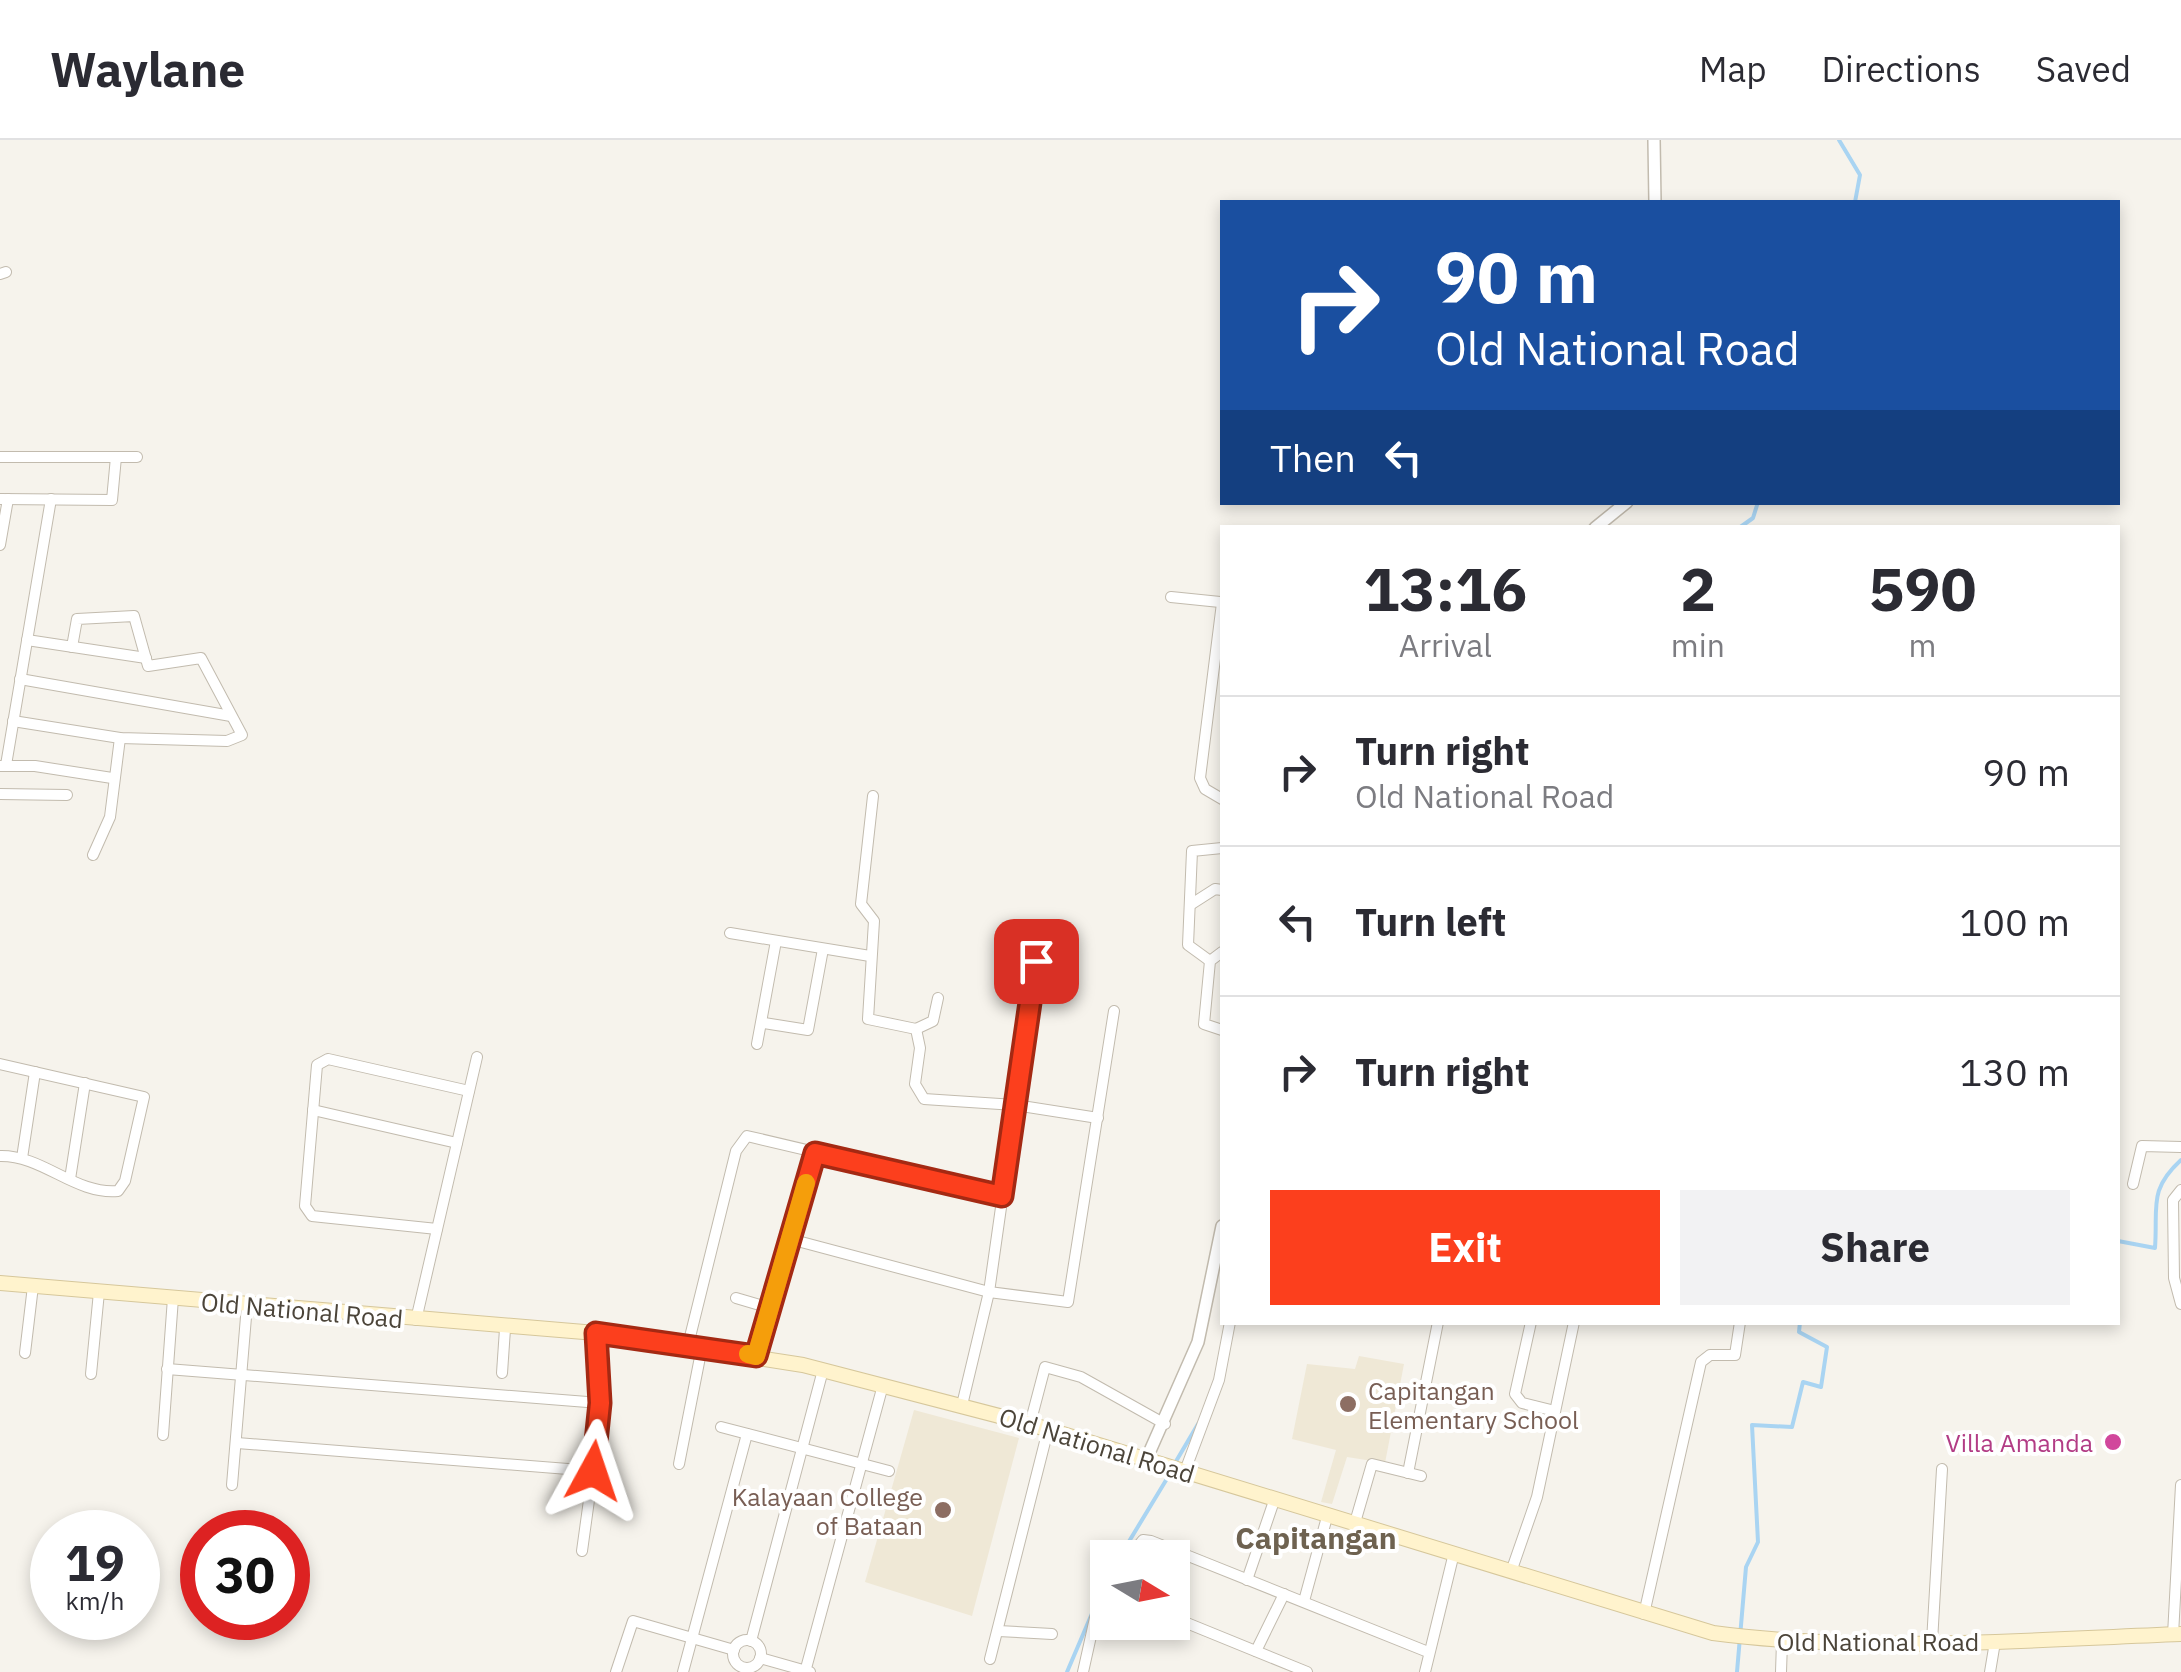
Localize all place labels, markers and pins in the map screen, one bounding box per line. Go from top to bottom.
pin [994,919,1079,1004]
place label: Capitangan Elementary School [1368,1374,1579,1436]
marker: Capitangan Elementary School [1337,1393,1359,1415]
place label: Villa Amanda [1946,1426,2093,1459]
marker: Villa Amanda [2102,1431,2124,1453]
place label: Kalayaan College of Bataan [732,1480,923,1542]
marker: Kalayaan College of Bataan [932,1499,954,1521]

